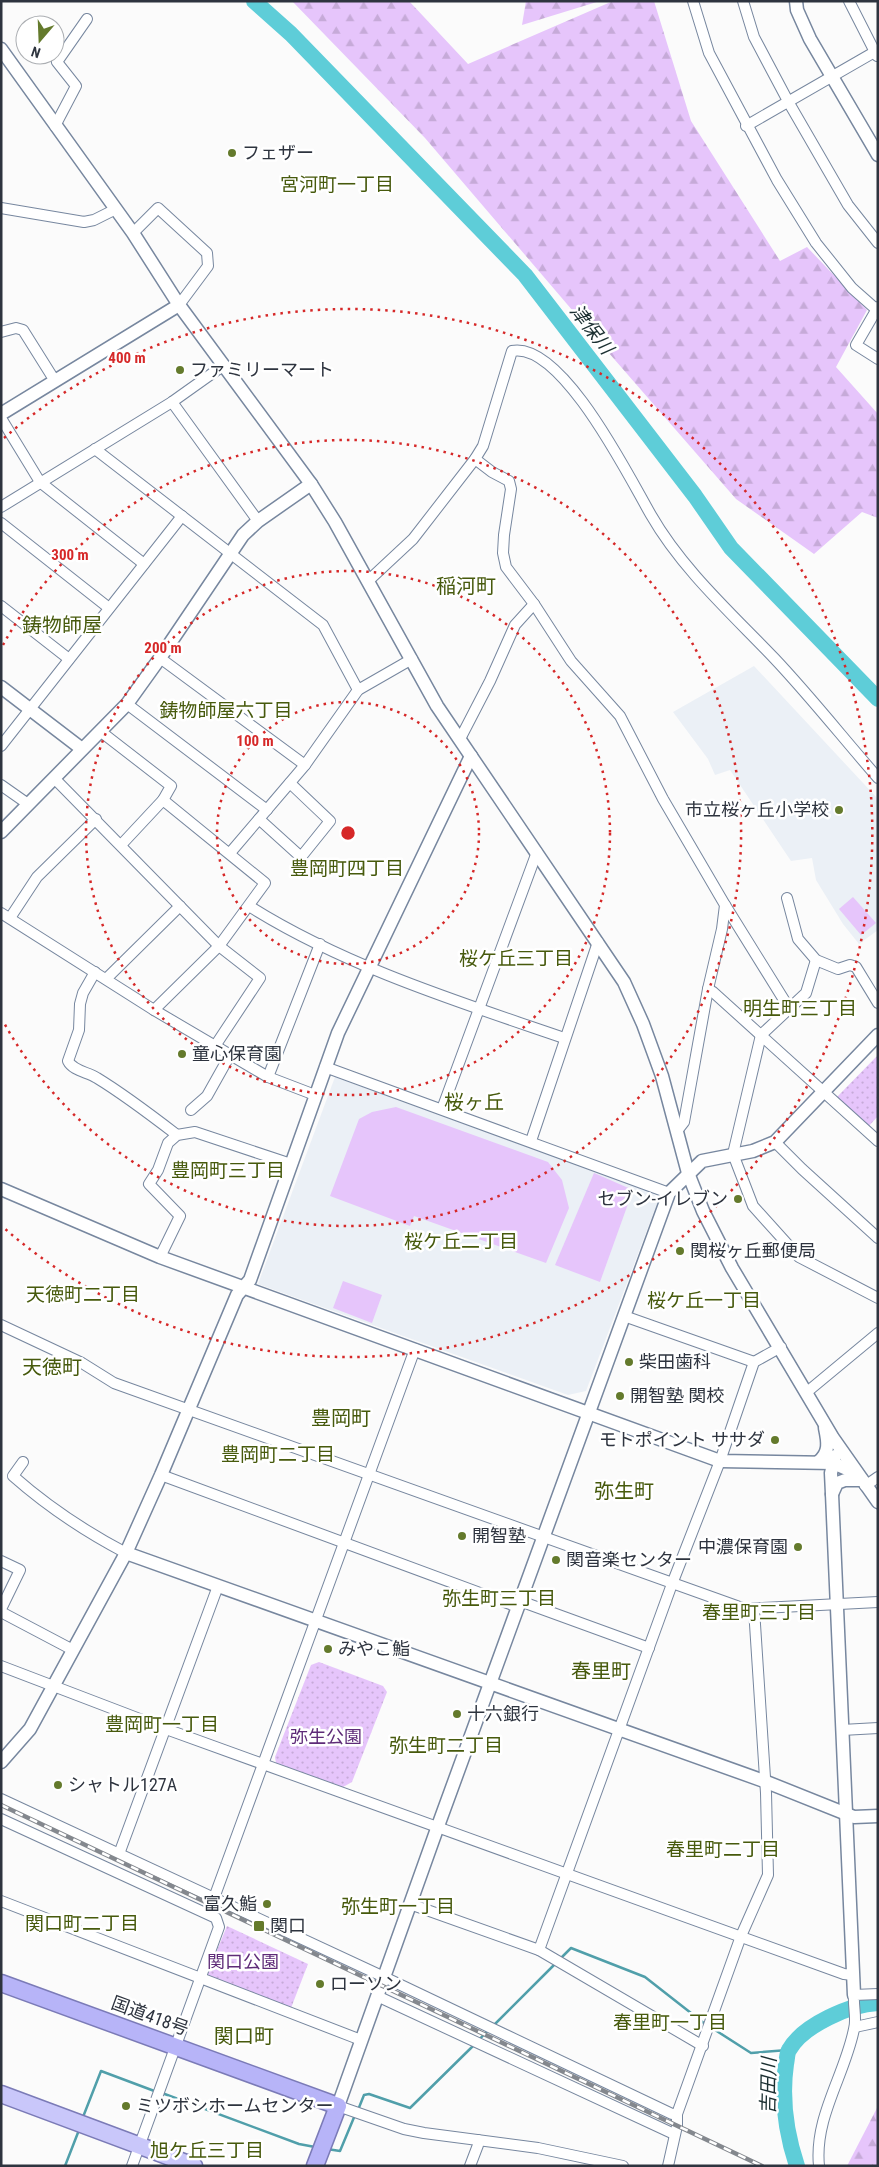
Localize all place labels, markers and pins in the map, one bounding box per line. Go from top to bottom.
place label: フェザー [242,142,314,163]
marker: フェザー [226,147,238,159]
place label: ファミリーマート [190,359,334,380]
marker: ファミリーマート [174,364,186,376]
place label: 市立桜ヶ丘小学校 [685,799,829,820]
marker: 市立桜ヶ丘小学校 [833,804,845,816]
centre of rings [339,824,357,842]
place label: 童心保育園 [192,1043,282,1064]
marker: 童心保育園 [176,1048,188,1060]
place label: セブン-イレブン [598,1188,728,1209]
marker: セブン-イレブン [732,1193,744,1205]
place label: 関桜ヶ丘郵便局 [690,1240,816,1261]
marker: 関桜ヶ丘郵便局 [674,1245,686,1257]
place label: 柴田歯科 [639,1351,711,1372]
marker: 柴田歯科 [623,1356,635,1368]
place label: 開智塾 関校 [630,1385,724,1406]
marker: 開智塾 関校 [614,1390,626,1402]
place label: モトポイント ササダ [599,1429,765,1450]
marker: モトポイント ササダ [769,1434,781,1446]
place label: 開智塾 [472,1525,526,1546]
marker: 開智塾 [456,1530,468,1542]
place label: 中濃保育園 [698,1536,788,1557]
marker: 中濃保育園 [792,1541,804,1553]
place label: 関音楽センター [566,1549,692,1570]
marker: 関音楽センター [550,1554,562,1566]
place label: みやこ鮨 [338,1638,410,1659]
marker: みやこ鮨 [322,1643,334,1655]
place label: 十六銀行 [467,1703,539,1724]
marker: 十六銀行 [451,1708,463,1720]
place label: シャトル127A [68,1774,178,1795]
marker: シャトル127A [52,1779,64,1791]
place label: 富久鮨 [203,1893,257,1914]
marker: 富久鮨 [261,1898,273,1910]
place label: 関口 [270,1915,306,1936]
marker: 関口 [252,1919,266,1933]
place label: ローソン [330,1973,402,1994]
marker: ローソン [314,1978,326,1990]
place label: ミツボシホームセンター [136,2095,333,2116]
marker: ミツボシホームセンター [120,2100,132,2112]

